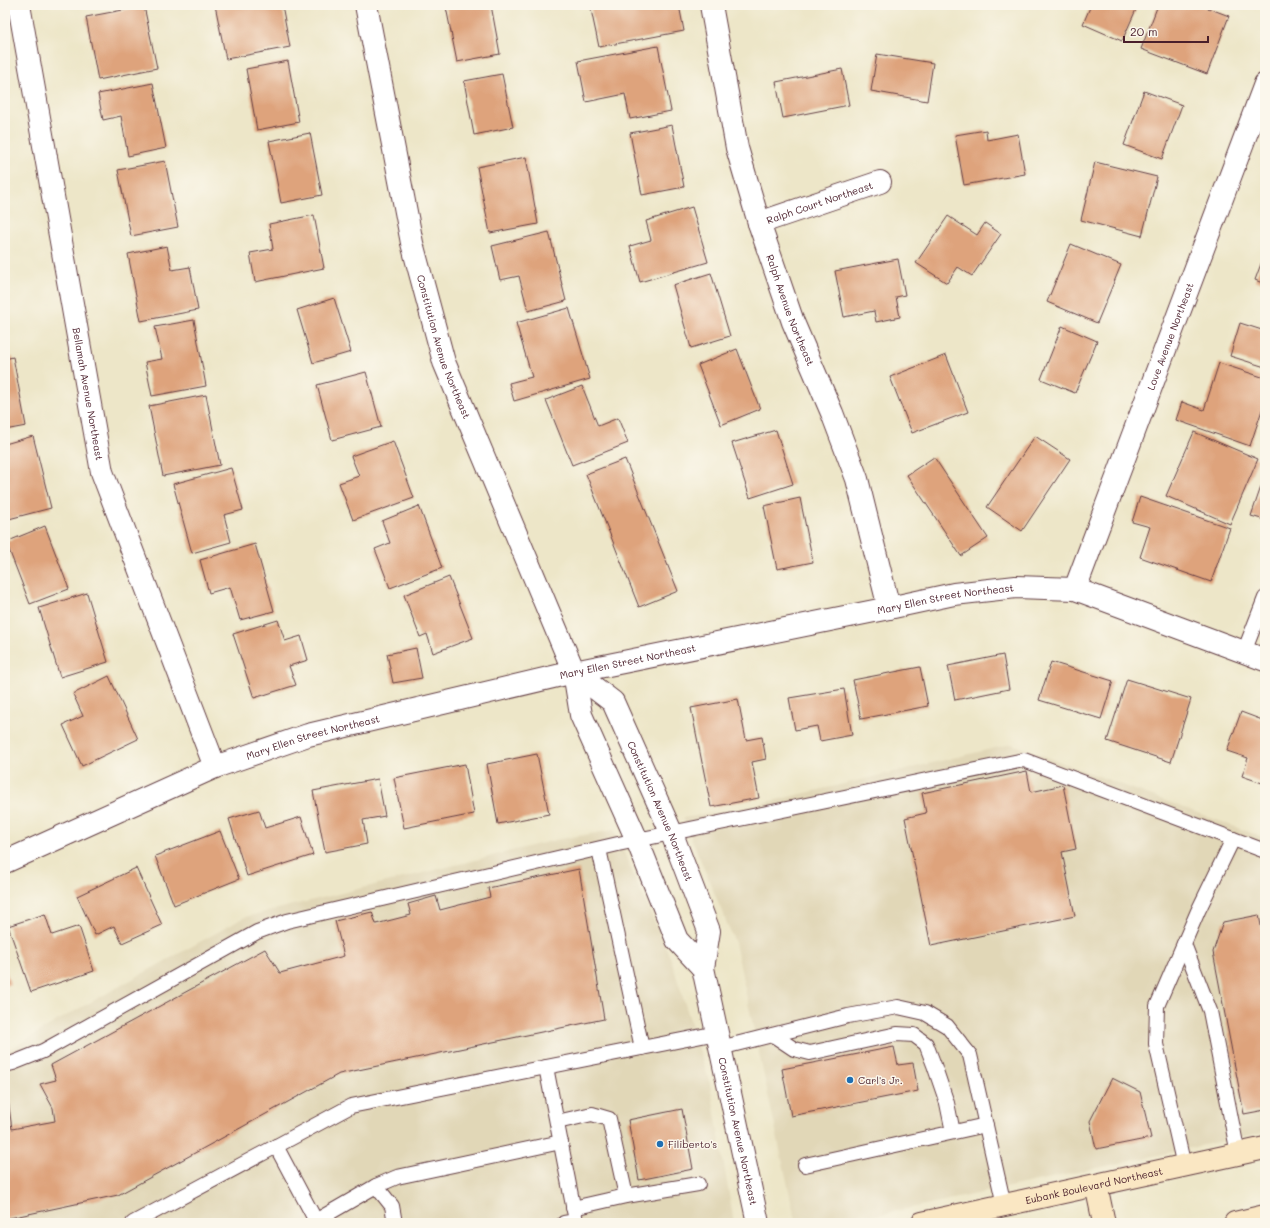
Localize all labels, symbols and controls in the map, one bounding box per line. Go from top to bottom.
scale bar [1124,18,1208,44]
text: 20 m [1130,23,1158,39]
street label: Ralph Court Northeast [765,178,875,227]
street label: Ralph Avenue Northeast [763,252,818,368]
street label: Constitution Avenue Northeast [414,273,474,421]
street label: Love Avenue Northeast [1143,281,1197,392]
street label: Bellamah Avenue Northeast [69,326,107,461]
street label: Mary Ellen Street Northeast [876,580,1015,617]
street label: Mary Ellen Street Northeast [558,640,697,682]
street label: Mary Ellen Street Northeast [244,711,381,763]
street label: Constitution Avenue Northeast [624,739,696,883]
street label: Constitution Avenue Northeast [715,1056,761,1206]
place label: Carl's Jr. [858,1073,903,1087]
marker: Carl's Jr. [845,1075,855,1085]
place label: Filiberto's [668,1137,717,1151]
marker: Filiberto's [655,1139,665,1149]
street label: Eubank Boulevard Northeast [1024,1164,1164,1207]

